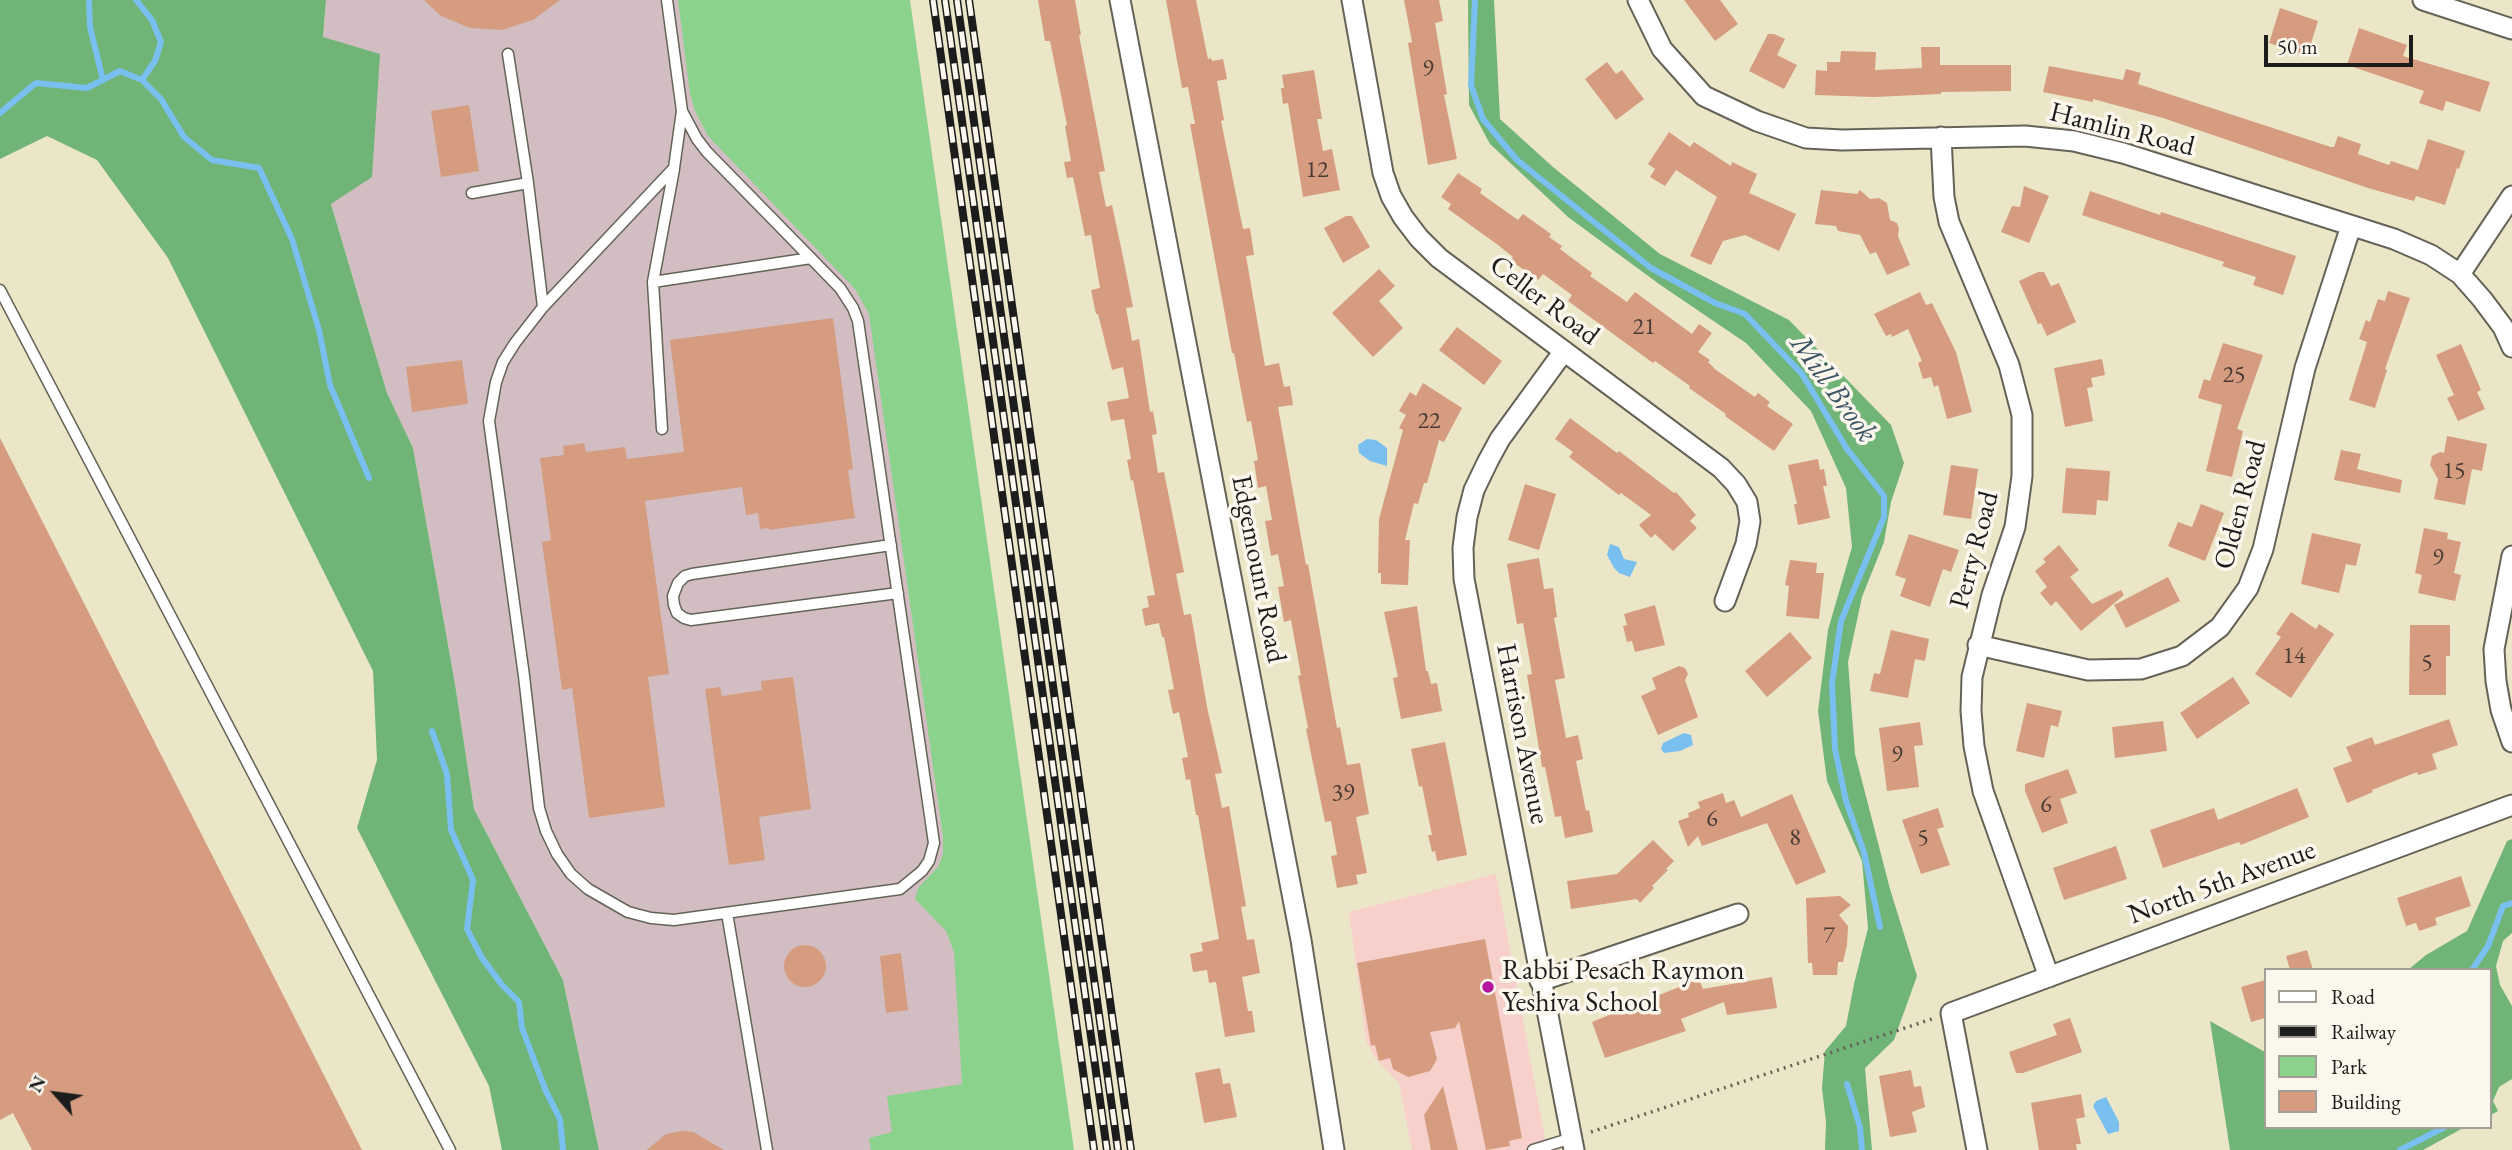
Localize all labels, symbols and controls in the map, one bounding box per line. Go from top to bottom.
scale bar [2267,21,2416,65]
text: 50 m [2277,33,2318,60]
house number: 9 [1422,55,1434,83]
street label: Hamlin Road [2046,96,2198,164]
house number: 12 [1305,156,1329,184]
street label: Celler Road [1482,249,1606,353]
house number: 21 [1632,313,1656,341]
water label: Mill Brook [1782,328,1884,450]
house number: 25 [2222,361,2246,389]
house number: 22 [1417,407,1441,435]
street label: Olden Road [2208,437,2274,573]
house number: 15 [2442,457,2466,485]
street label: Edgemount Road [1223,472,1293,666]
street label: Perry Road [1943,488,2007,612]
house number: 9 [2432,544,2444,572]
street label: Harrison Avenue [1488,641,1556,827]
house number: 14 [2282,642,2306,670]
house number: 5 [2421,649,2433,677]
house number: 9 [1891,741,1903,769]
house number: 39 [1331,779,1355,807]
house number: 6 [2040,791,2052,819]
house number: 6 [1706,805,1718,833]
house number: 8 [1789,824,1801,852]
house number: 5 [1917,824,1929,852]
street label: North 5th Avenue [2124,834,2320,932]
house number: 7 [1823,922,1835,950]
place label: Rabbi Pesach Raymon Yeshiva School [1502,954,1745,1020]
legend [2264,968,2491,1129]
marker: Rabbi Pesach Raymon Yeshiva School [1480,979,1496,995]
text: Road [2331,983,2375,1010]
text: Railway [2331,1018,2396,1045]
text: Park [2331,1053,2367,1080]
north arrow [21,1059,91,1129]
text: N [22,1071,52,1097]
text: Building [2331,1088,2401,1115]

